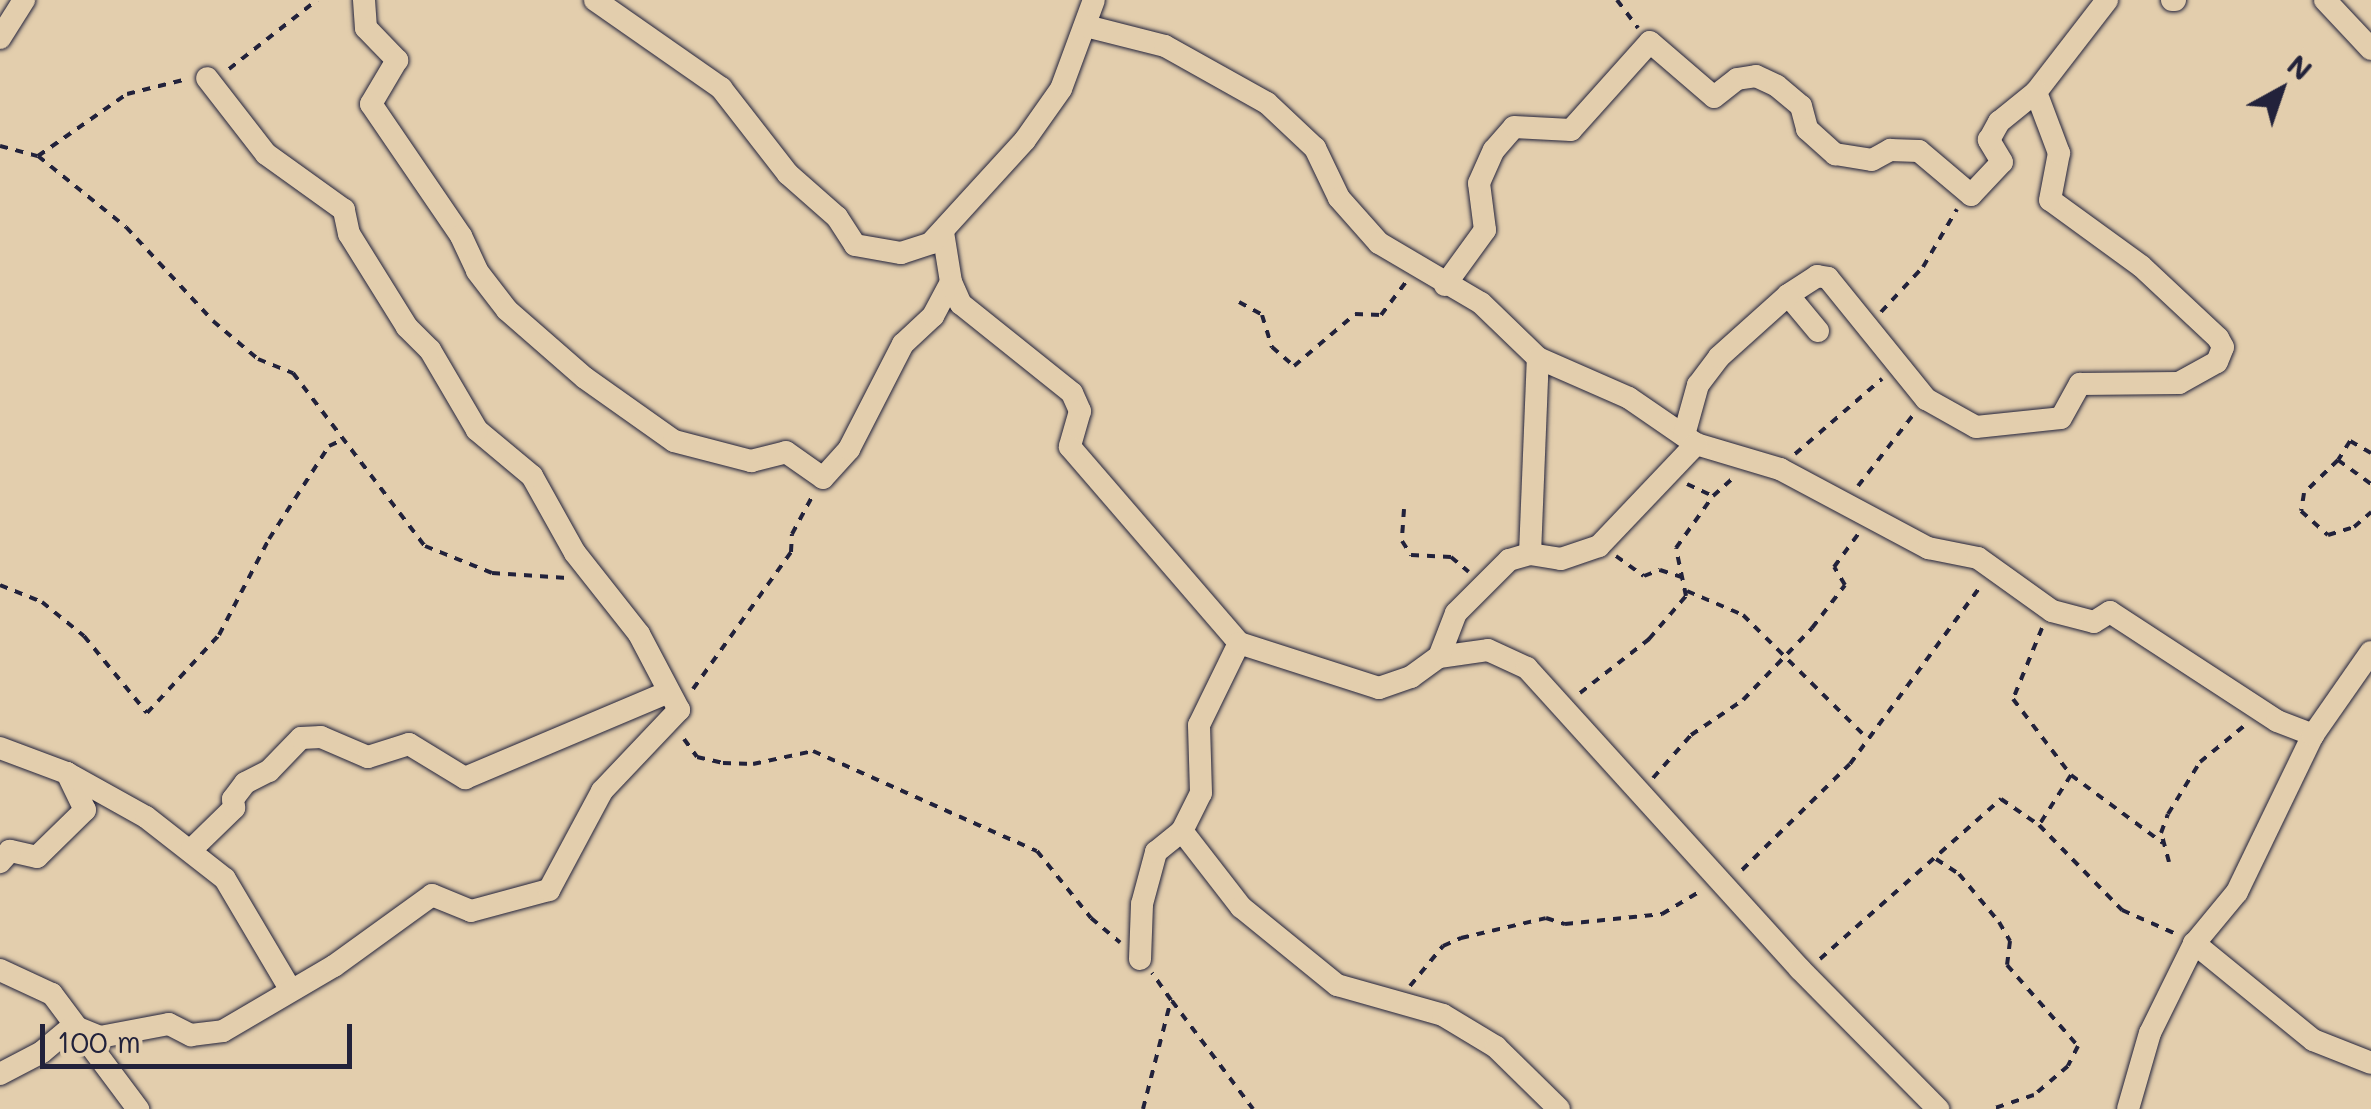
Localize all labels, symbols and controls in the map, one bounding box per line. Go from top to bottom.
north arrow [2231,40,2331,140]
text: N [2281,46,2320,88]
scale bar [45,1004,358,1066]
text: 100 m [57,1021,141,1061]

